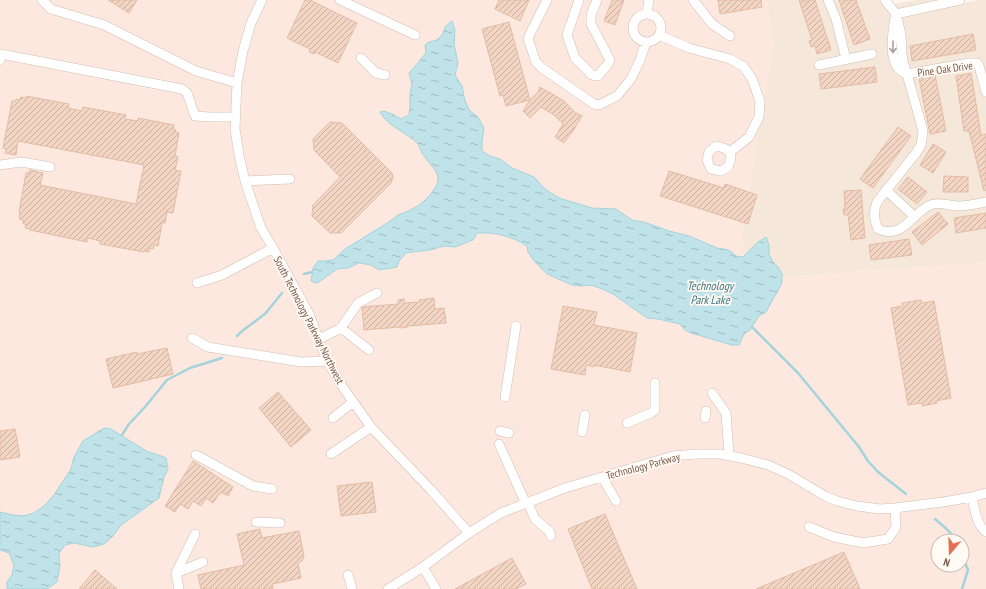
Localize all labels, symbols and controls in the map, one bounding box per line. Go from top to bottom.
one-way arrow [889,40,897,53]
street label: Pine Oak Drive [916,58,974,80]
street label: South Technology Parkway Northwest [271,254,347,386]
water label: Technology Park Lake [687,278,735,307]
street label: Technology Parkway [604,449,682,483]
north arrow [930,533,970,573]
text: N [942,555,952,570]

